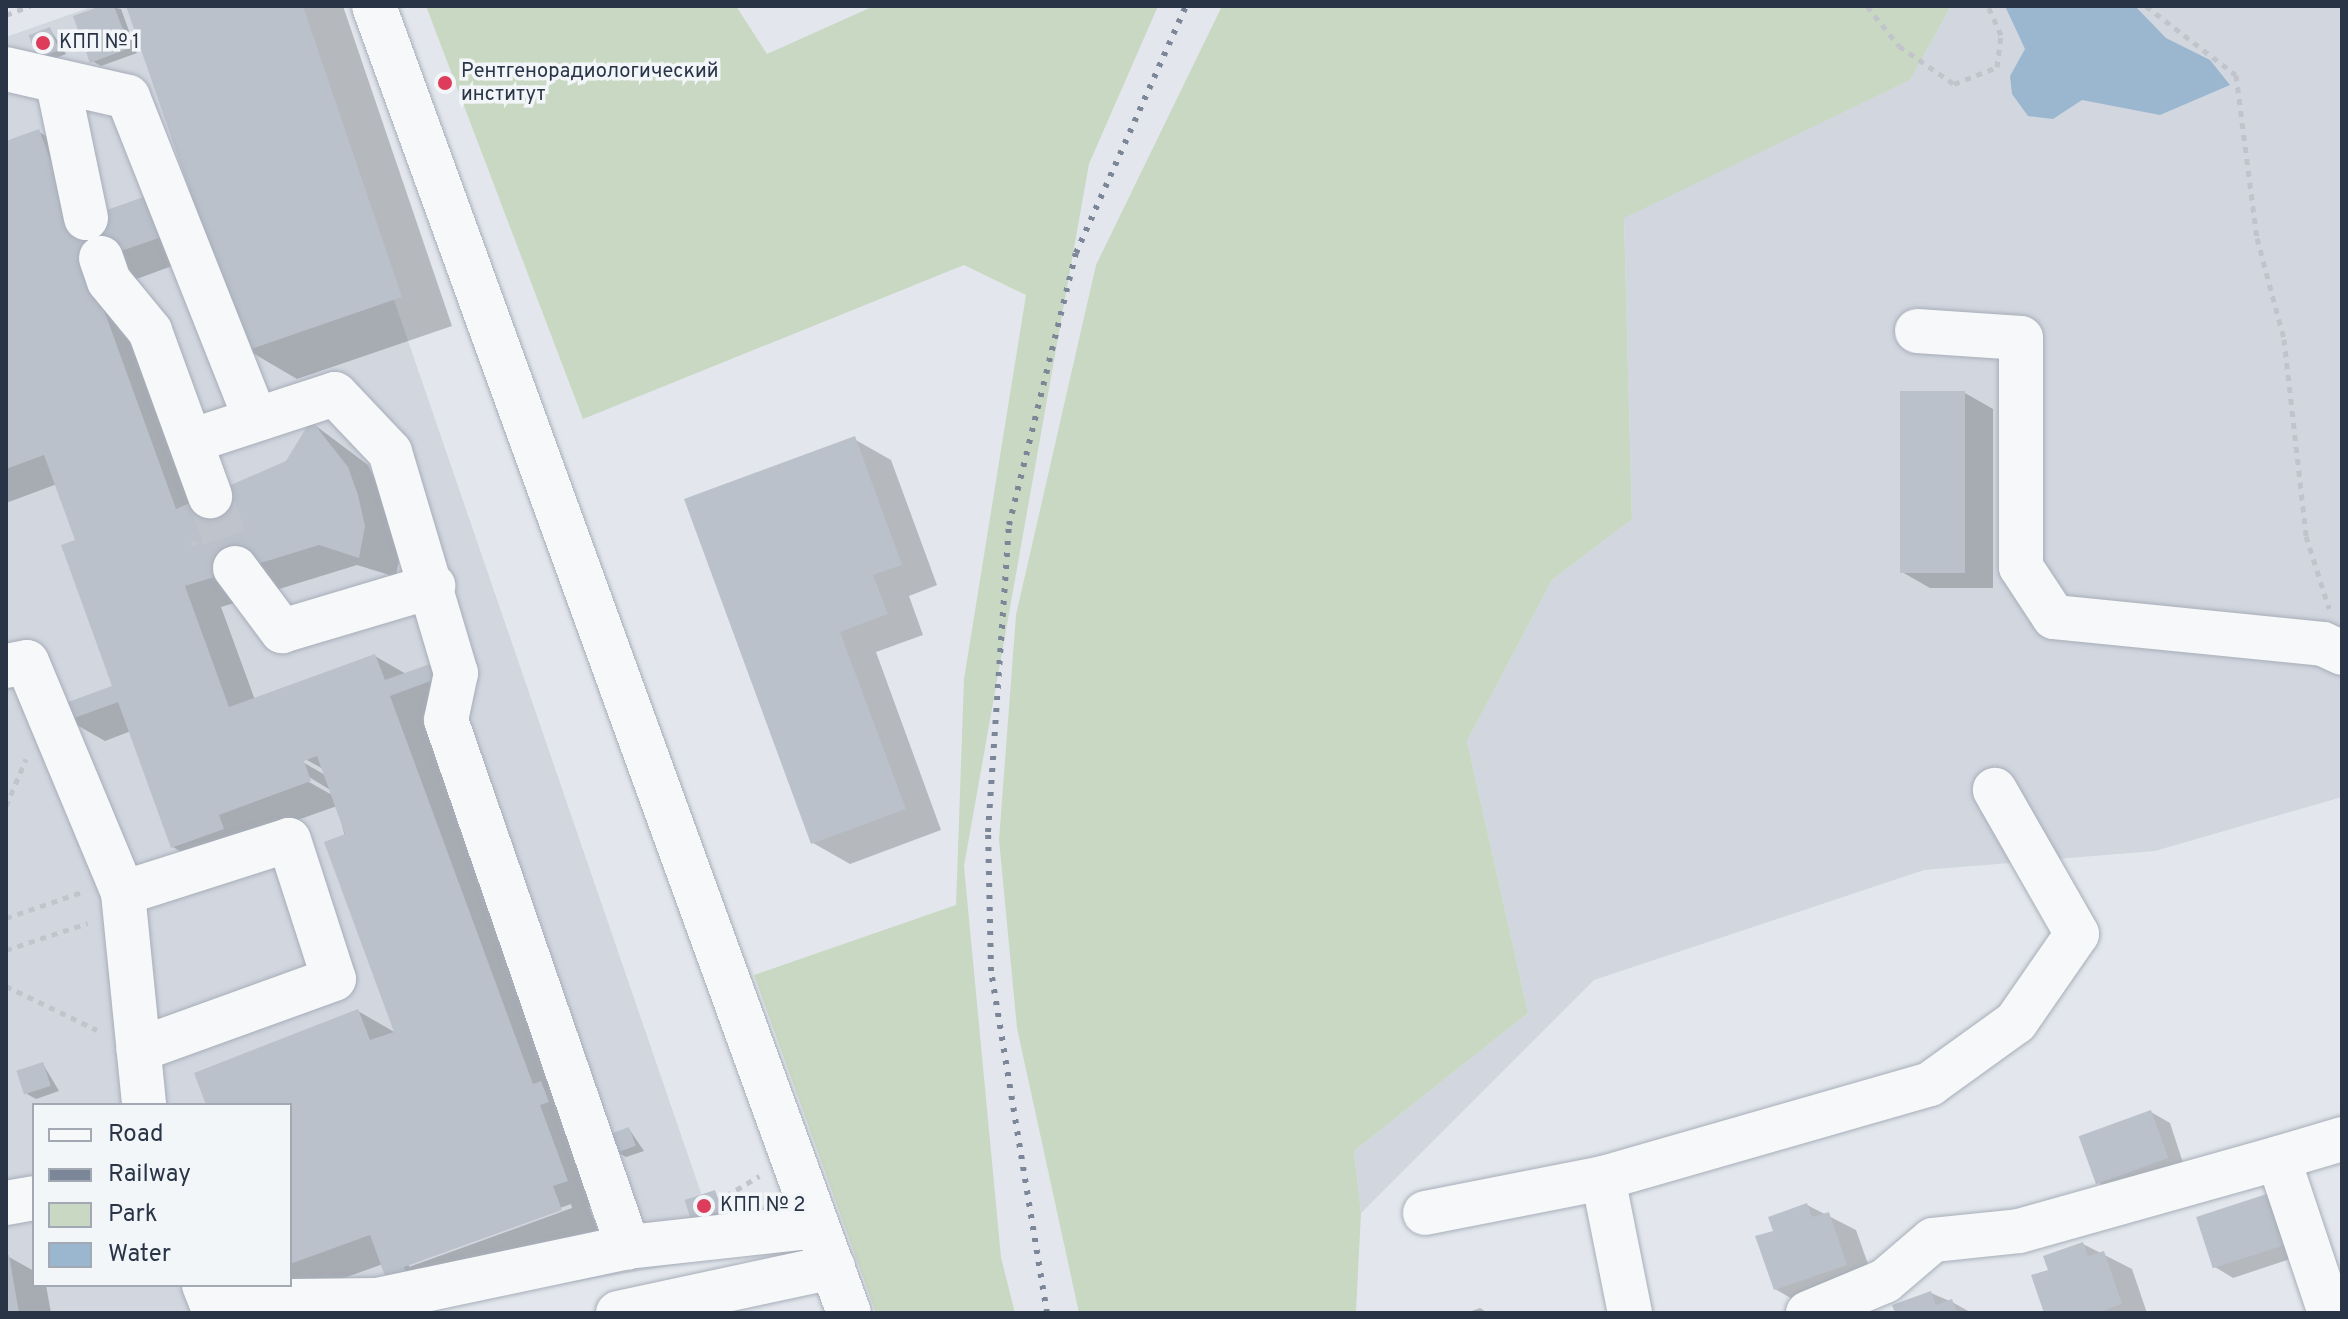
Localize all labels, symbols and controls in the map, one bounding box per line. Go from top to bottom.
place label: КПП № 1 [59,31,140,55]
marker: КПП № 1 [34,34,52,52]
place label: Рентгенорадиологический институт [461,60,718,107]
marker: Рентгенорадиологический институт [436,74,454,92]
legend [32,1103,292,1287]
text: Road [108,1120,164,1150]
text: Railway [108,1160,191,1190]
place label: КПП № 2 [720,1194,806,1218]
marker: КПП № 2 [695,1197,713,1215]
text: Park [108,1200,158,1230]
text: Water [108,1240,171,1270]

